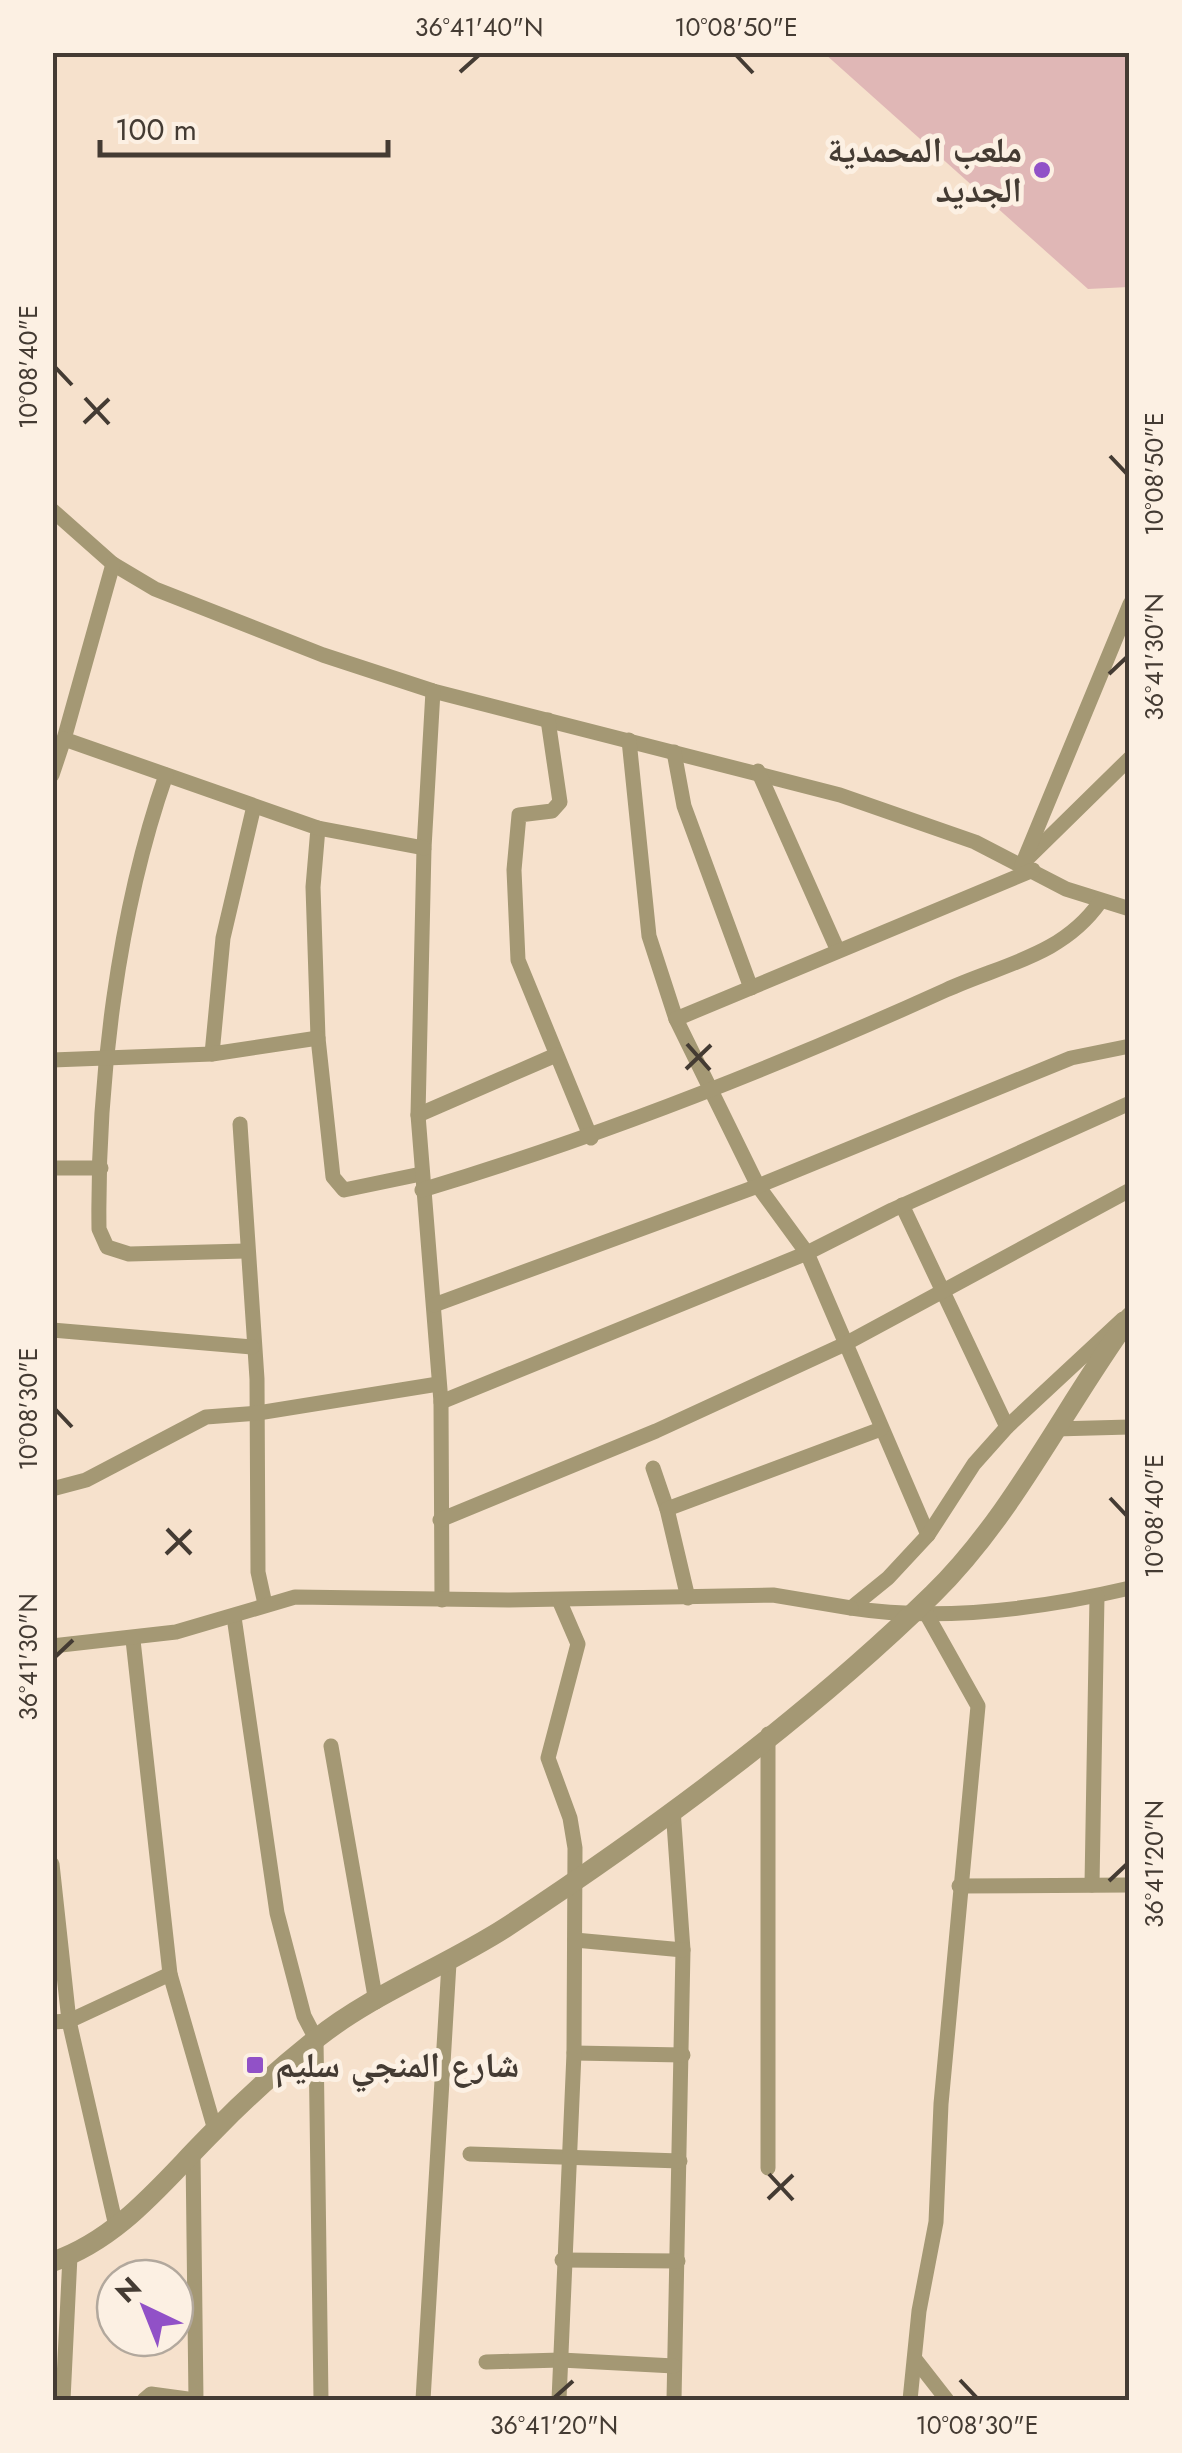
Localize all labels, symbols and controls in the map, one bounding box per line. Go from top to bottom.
text: 36°41'40"N [415,9,543,45]
text: 10°08'50"E [674,9,798,45]
scale bar [100,95,388,157]
text: 100 m [115,108,197,151]
place label: ملعب المحمدية الجديد [827,125,1022,215]
marker: ملعب المحمدية الجديد [1031,159,1053,181]
text: 10°08'40"E [10,305,46,429]
text: 10°08'50"E [1136,412,1172,536]
text: 36°41'30"N [1136,593,1172,721]
text: 10°08'30"E [10,1347,46,1471]
text: 10°08'40"E [1136,1454,1172,1578]
text: 36°41'30"N [10,1593,46,1721]
text: 36°41'20"N [1136,1800,1172,1928]
place label: شارع المنجي سليم [275,2040,519,2093]
marker: شارع المنجي سليم [244,2054,266,2076]
north arrow [95,2258,195,2358]
text: N [106,2268,150,2313]
text: 36°41'20"N [490,2407,618,2443]
text: 10°08'30"E [915,2407,1039,2443]

